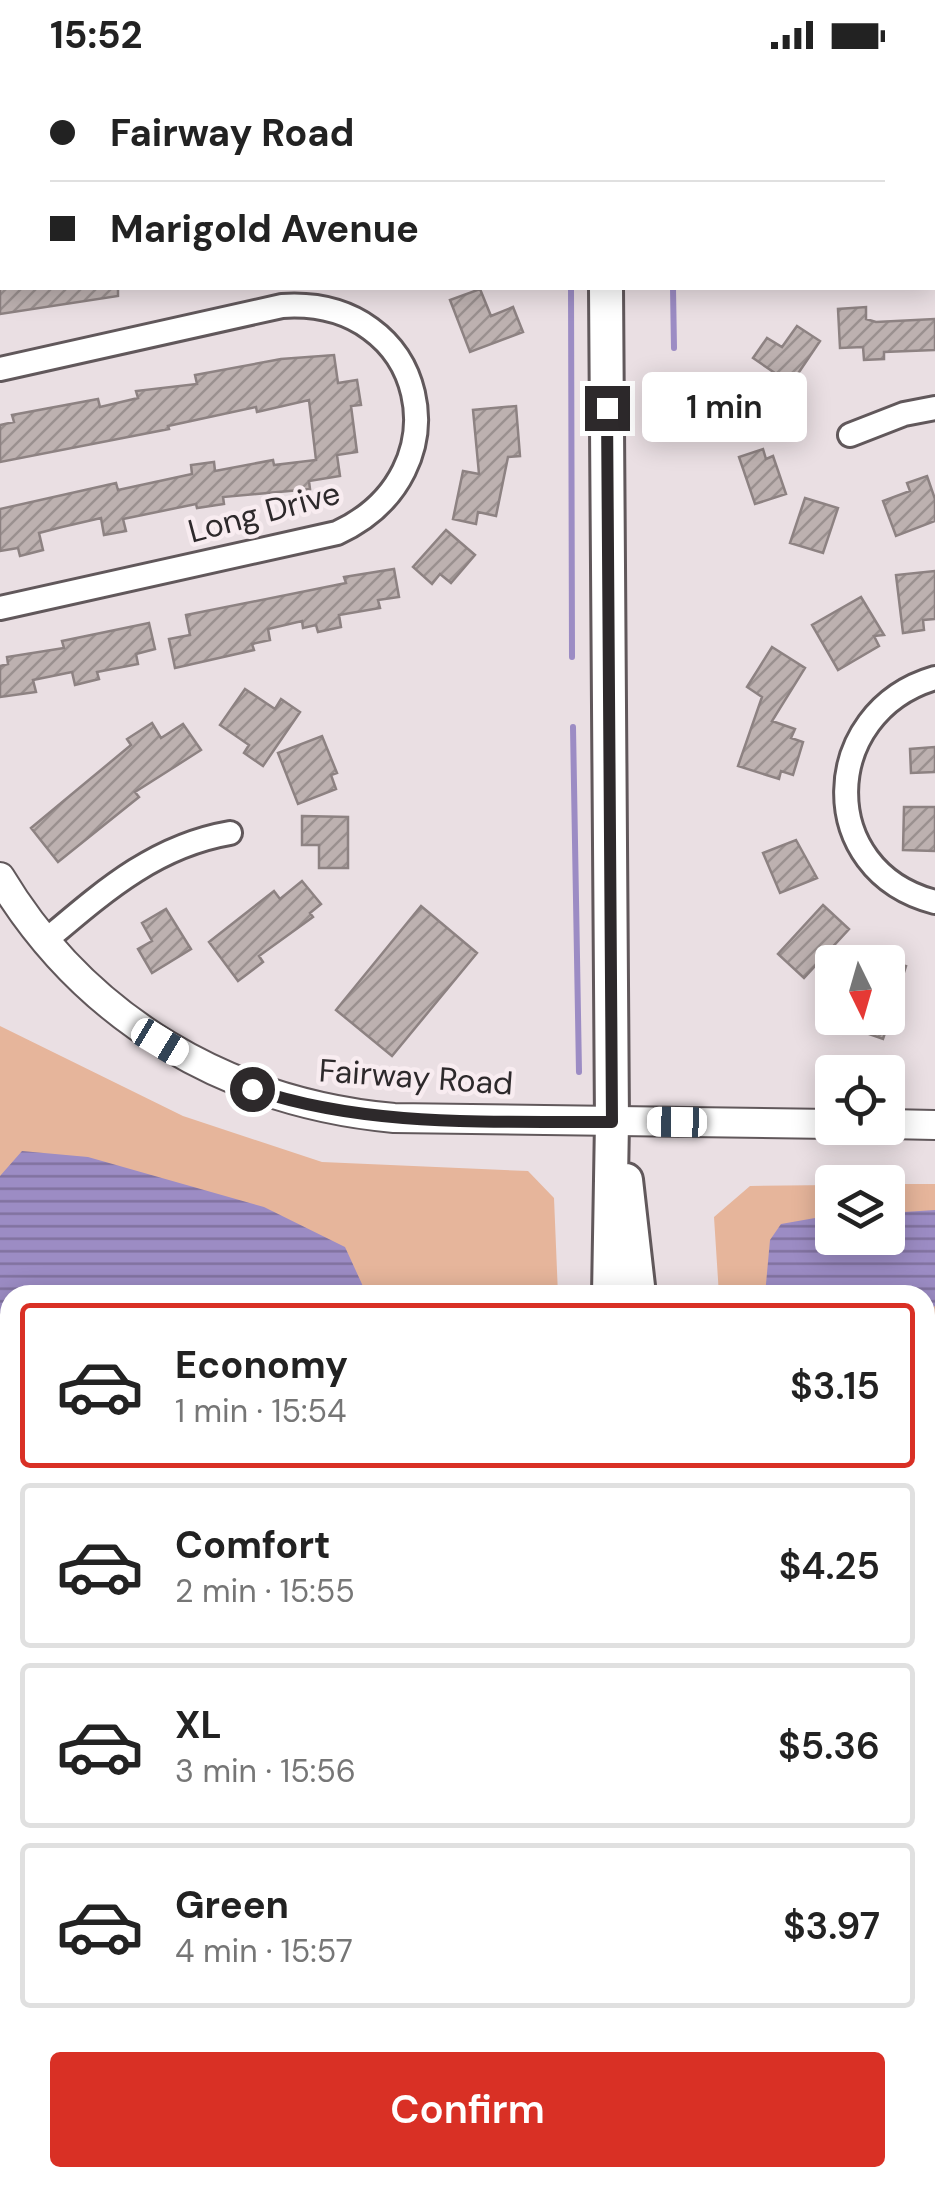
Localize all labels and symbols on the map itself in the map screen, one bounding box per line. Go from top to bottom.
callout: 1 min [642,373,807,443]
route end [585,386,630,431]
street label: Long Drive [183,472,345,552]
north arrow [815,945,905,1035]
car [127,1014,193,1070]
street label: Fairway Road [318,1049,514,1105]
route start [230,1067,275,1112]
car [647,1106,707,1138]

